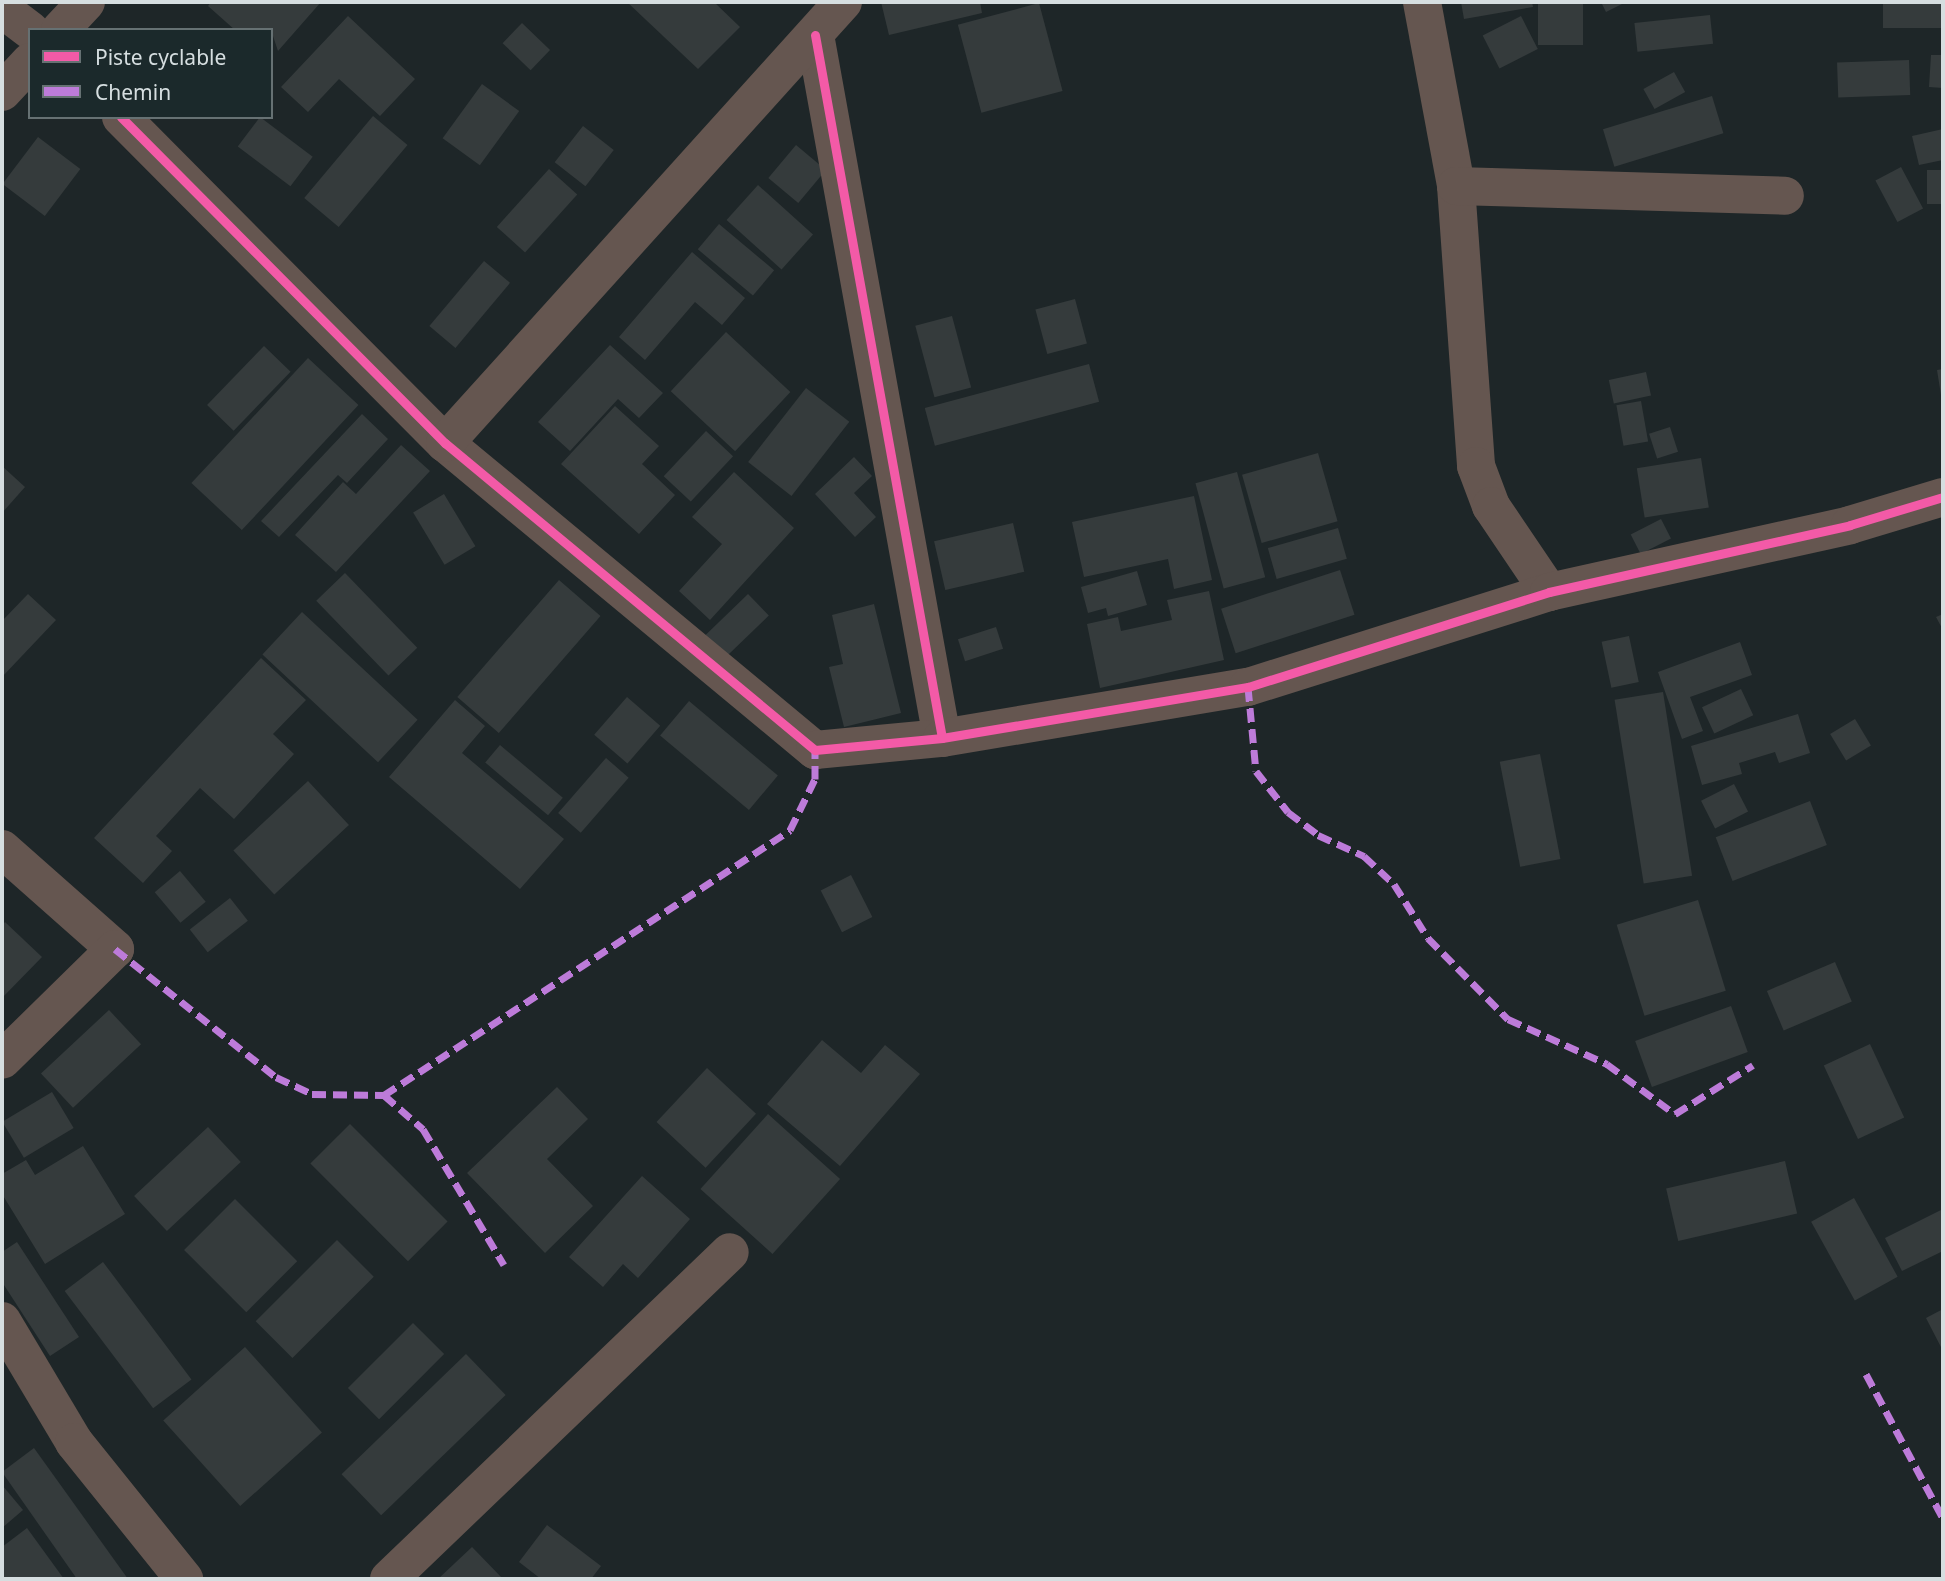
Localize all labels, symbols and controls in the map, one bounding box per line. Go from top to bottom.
legend [28,28,273,119]
text: Piste cyclable [95,43,226,71]
text: Chemin [95,78,171,106]

